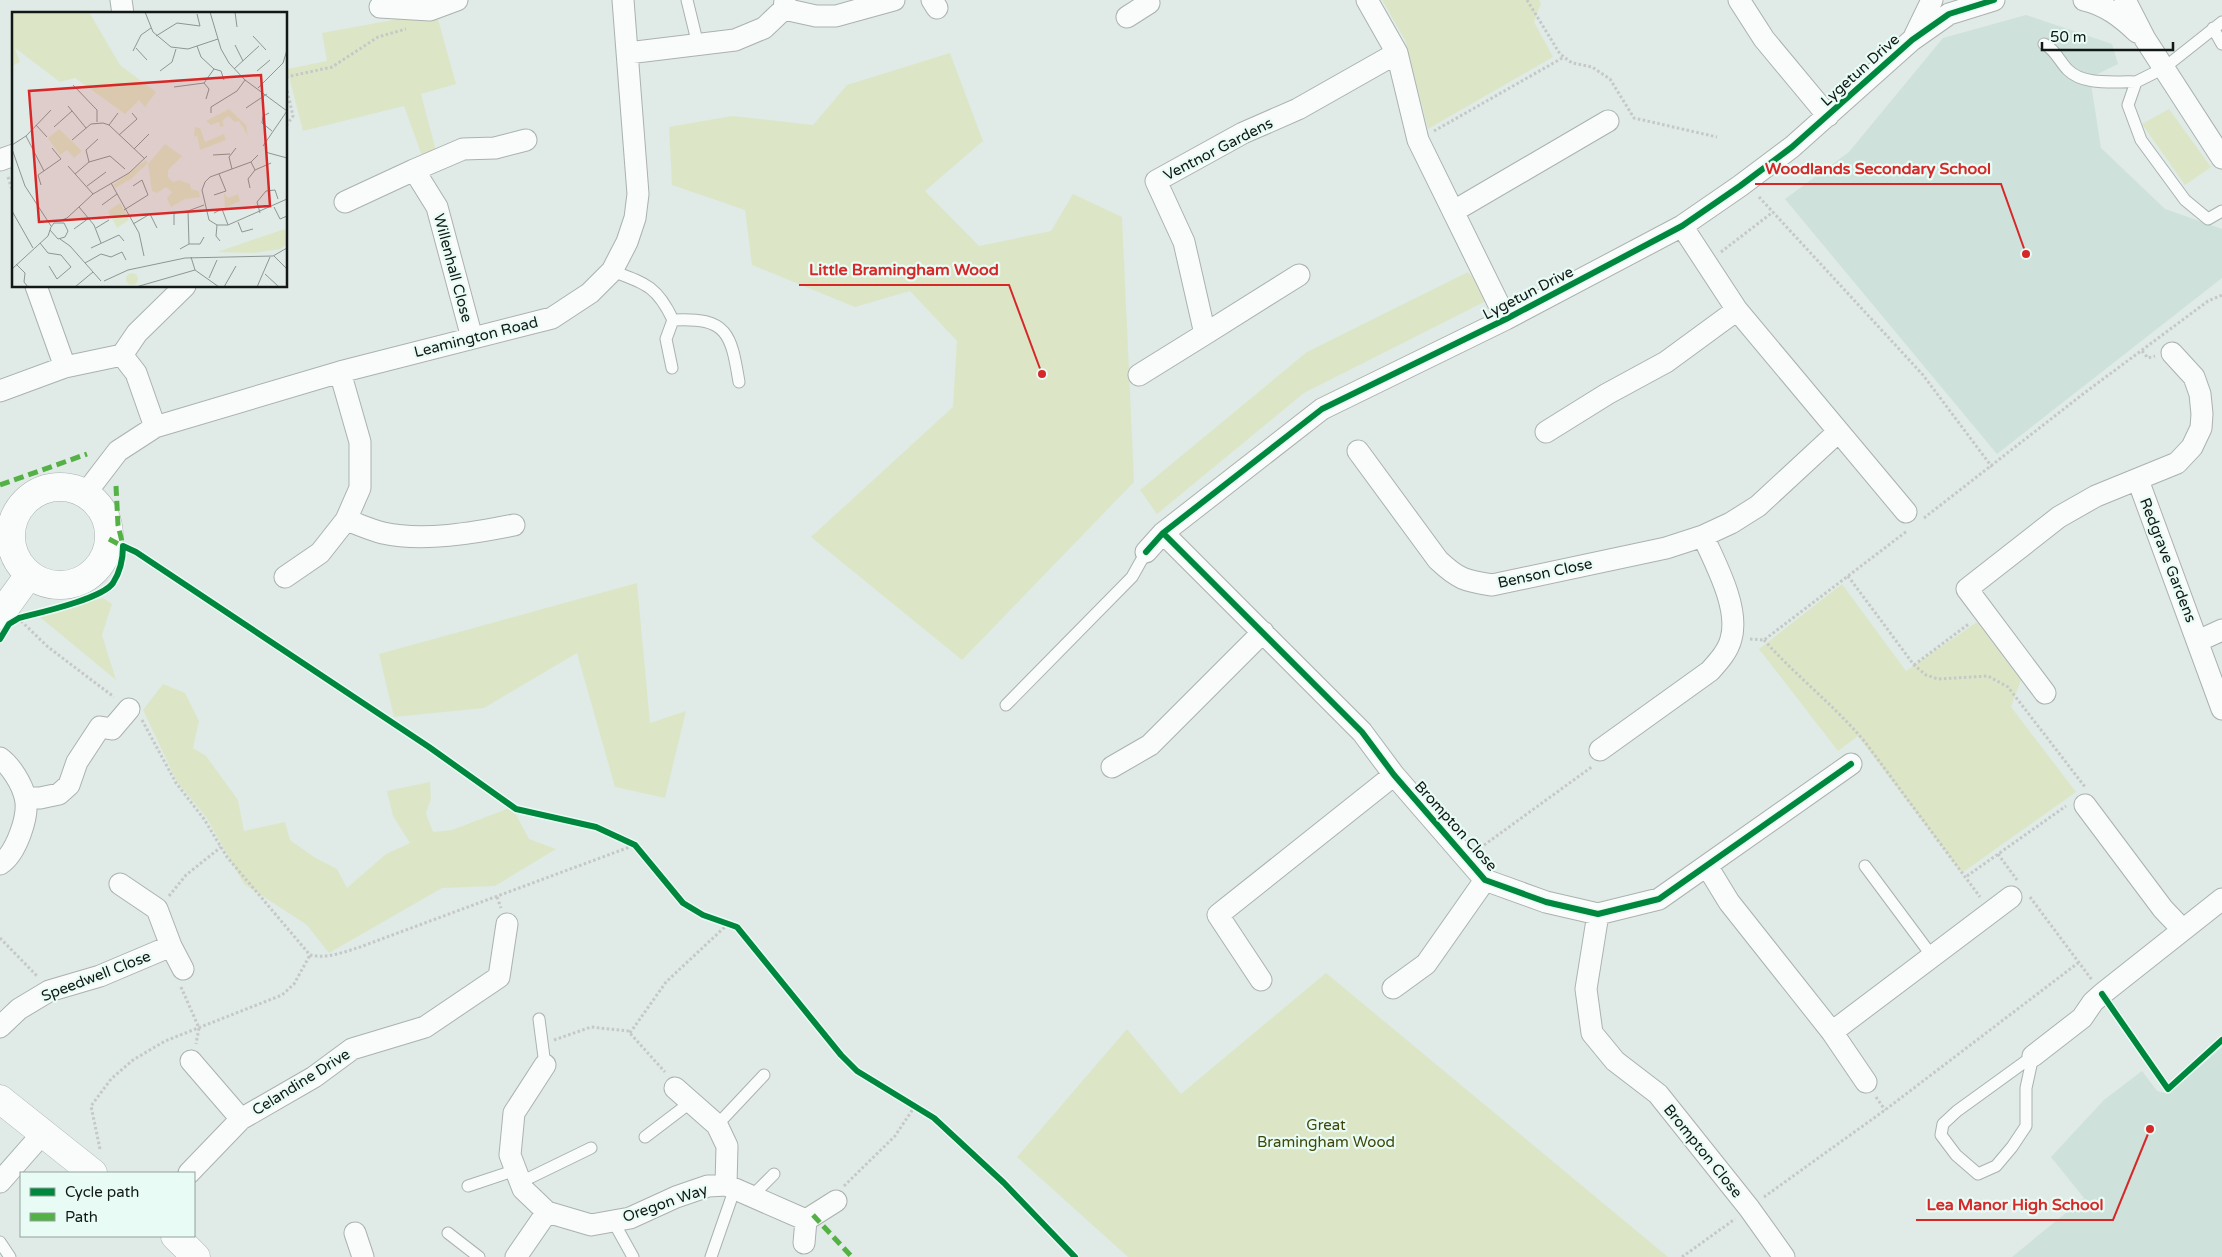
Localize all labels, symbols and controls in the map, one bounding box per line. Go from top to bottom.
inset map [12,12,288,288]
scale bar [2042,20,2173,52]
text: 50 m [2050,28,2087,46]
street label: Lygetun Drive [1817,30,1903,110]
street label: Ventnor Gardens [1160,114,1276,184]
callout: Woodlands Secondary School [1755,153,2001,184]
text: Woodlands Secondary School [1765,159,1991,179]
street label: Willenhall Close [430,212,476,324]
callout: Little Bramingham Wood [799,254,1009,285]
text: Little Bramingham Wood [809,260,999,280]
street label: Lygetun Drive [1480,262,1576,324]
street label: Leamington Road [412,313,540,361]
street label: Redgrave Gardens [2136,495,2200,625]
street label: Benson Close [1496,554,1594,592]
street label: Brompton Close [1411,777,1501,875]
street label: Speedwell Close [39,947,153,1005]
street label: Celandine Drive [249,1045,353,1119]
street label: Brompton Close [1660,1101,1746,1201]
park label: Great Bramingham Wood [1257,1116,1395,1151]
legend [20,1172,195,1237]
street label: Oregon Way [620,1180,710,1226]
text: Cycle path [65,1183,139,1201]
callout: Lea Manor High School [1916,1189,2113,1220]
text: Lea Manor High School [1926,1195,2104,1215]
text: Path [65,1208,98,1226]

